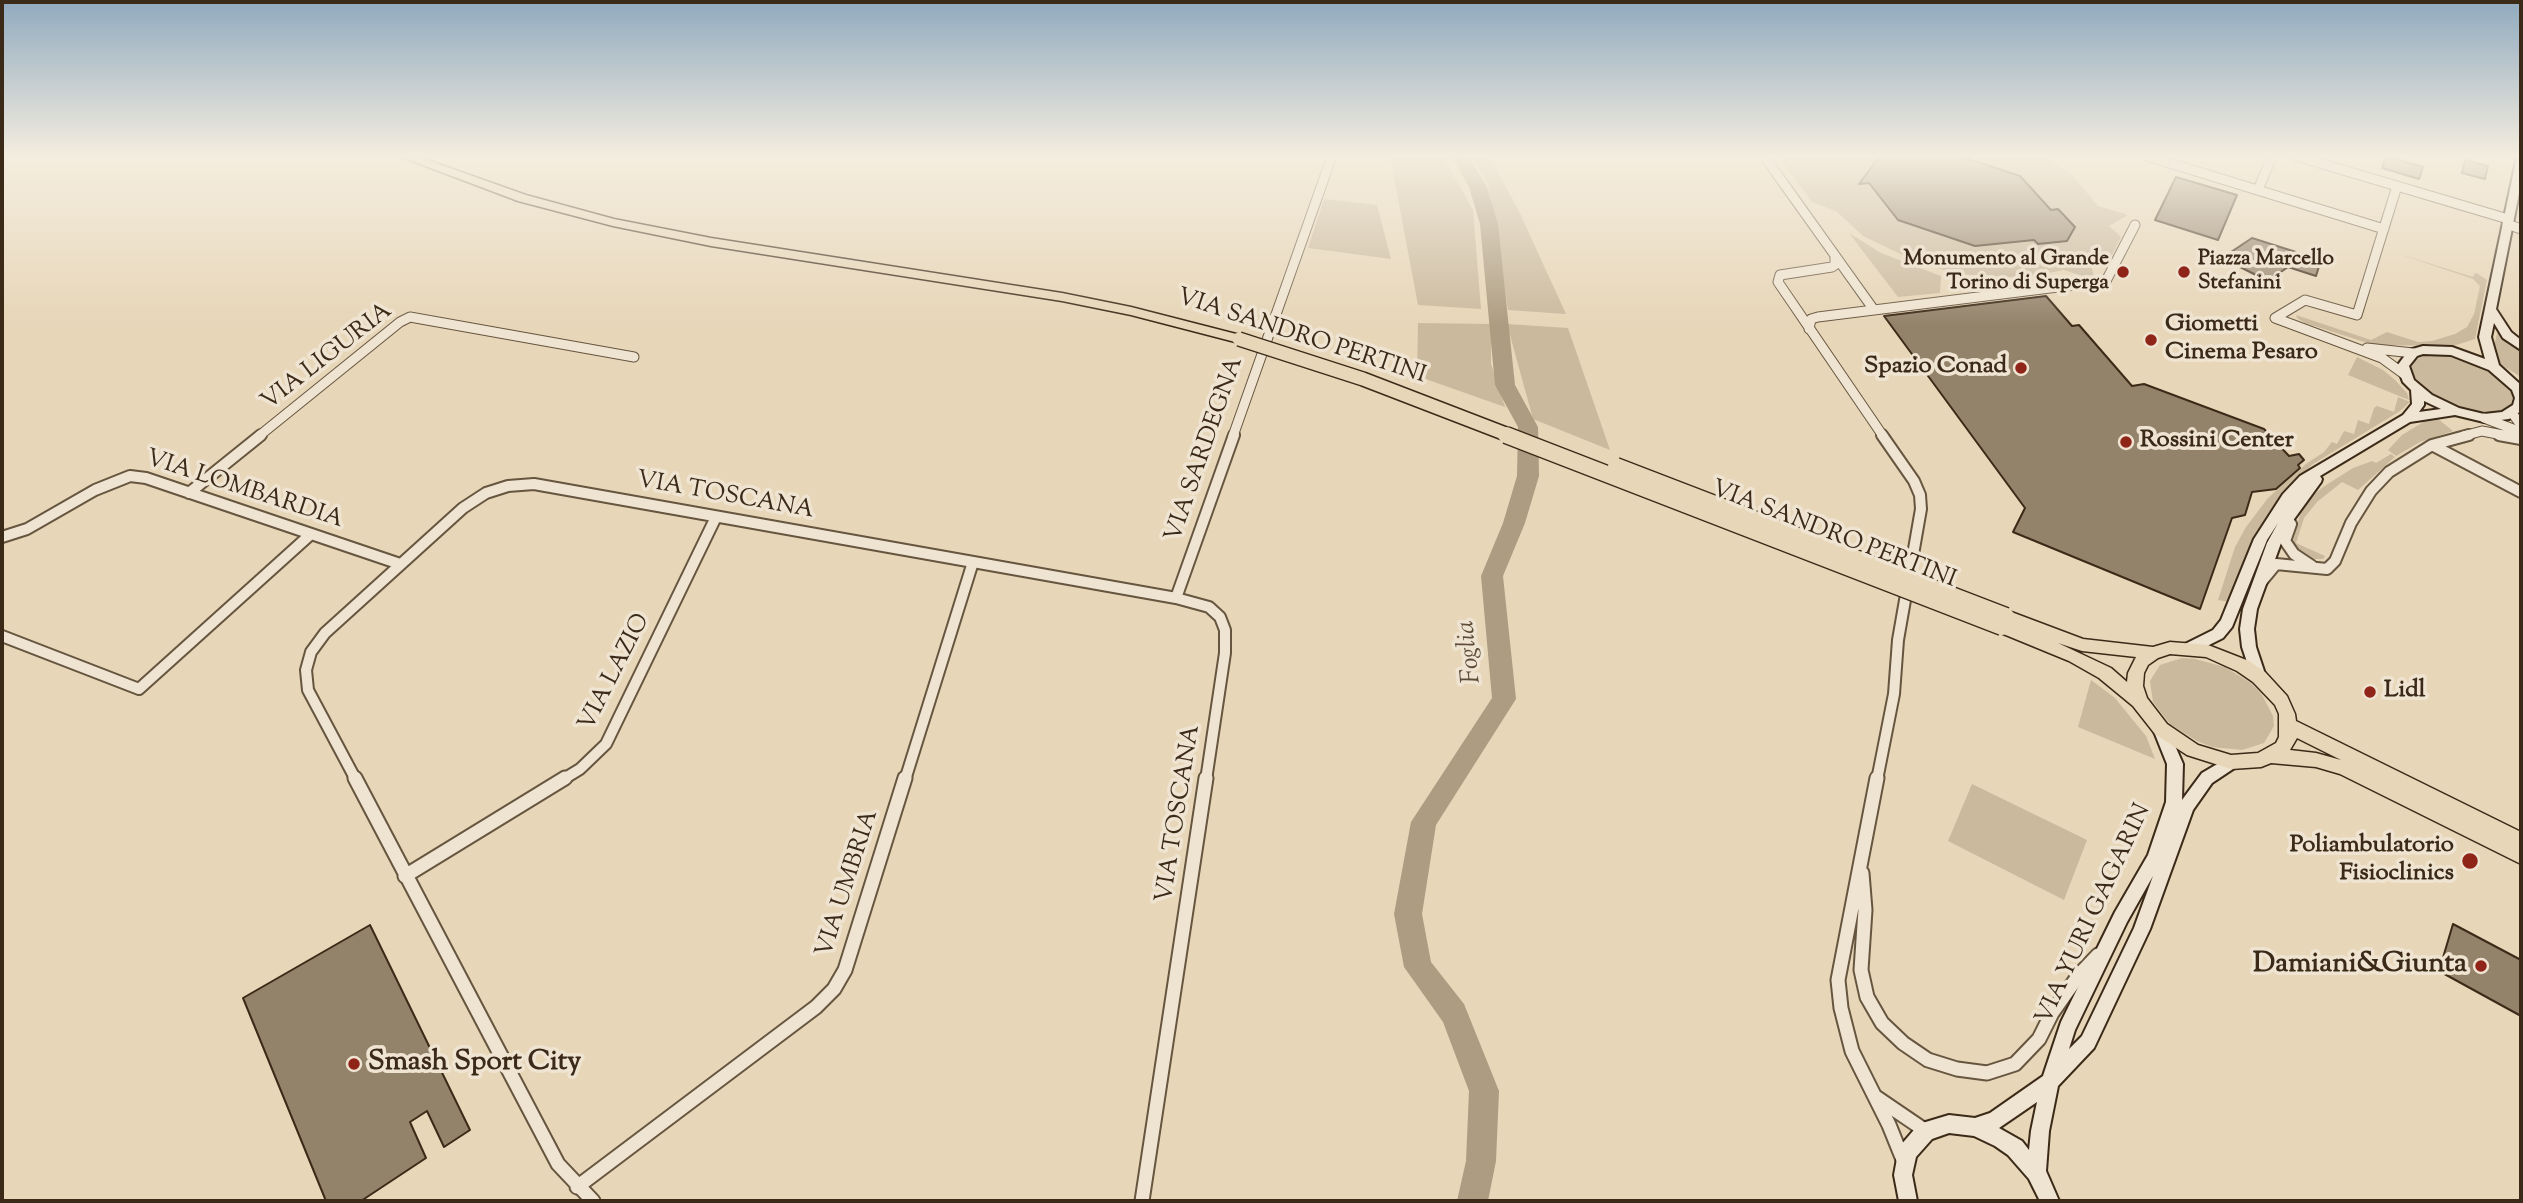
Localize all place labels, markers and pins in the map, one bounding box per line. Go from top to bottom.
place label: Monumento al Grande Torino di Superga [1904,247,2109,297]
place label: Piazza Marcello Stefanini [2198,247,2334,297]
marker: Monumento al Grande Torino di Superga [2115,264,2131,280]
marker: Piazza Marcello Stefanini [2176,264,2192,280]
place label: Giometti Cinema Pesaro [2165,312,2318,368]
marker: Giometti Cinema Pesaro [2143,332,2159,348]
place label: Spazio Conad [1864,354,2007,382]
marker: Spazio Conad [2013,360,2029,376]
place label: Rossini Center [2140,428,2294,456]
marker: Rossini Center [2118,434,2134,450]
place label: Lidl [2384,678,2425,706]
marker: Lidl [2362,684,2378,700]
place label: Poliambulatorio Fisioclinics [2290,833,2454,889]
marker: Poliambulatorio Fisioclinics [2460,851,2480,871]
place label: Damiani&Giunta [2253,949,2467,983]
marker: Damiani&Giunta [2473,958,2489,974]
place label: Smash Sport City [368,1047,581,1081]
marker: Smash Sport City [346,1056,362,1072]

